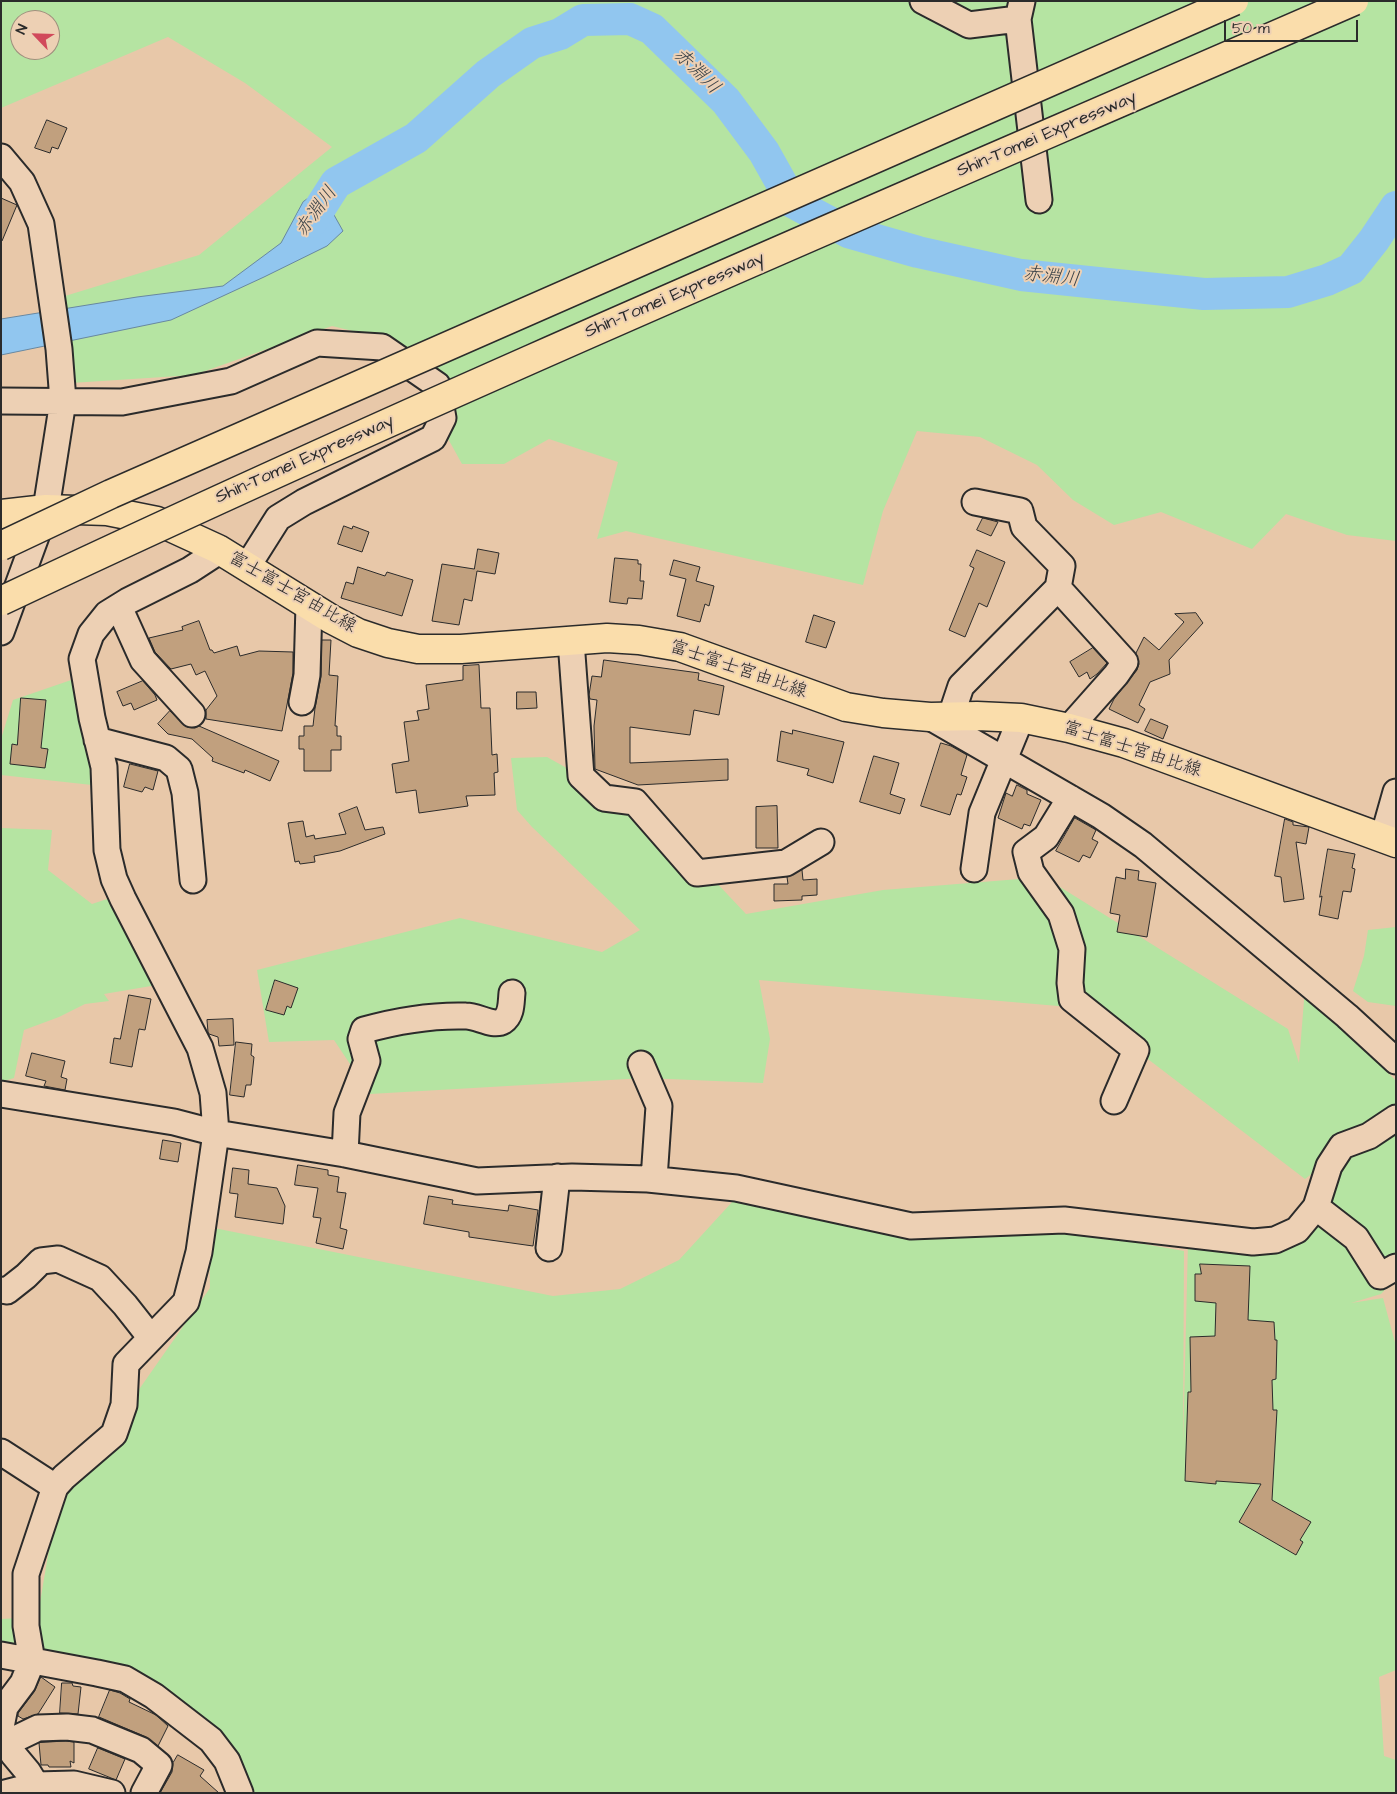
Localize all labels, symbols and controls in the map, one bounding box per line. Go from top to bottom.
north arrow [10,10,60,60]
scale bar [1227,10,1361,42]
text: 50 m [1232,18,1270,39]
text: N [11,21,33,37]
water label: 赤淵川 [668,44,724,100]
street label: Shin-Tomei Expressway [954,87,1140,183]
water label: 赤淵川 [291,182,343,242]
street label: Shin-Tomei Expressway [582,248,768,344]
water label: 赤淵川 [1021,263,1081,293]
street label: Shin-Tomei Expressway [212,411,398,509]
street label: 富士富士宮由比線 [224,548,360,638]
street label: 富士富士宮由比線 [666,636,810,704]
street label: 富士富士宮由比線 [1060,717,1204,783]

